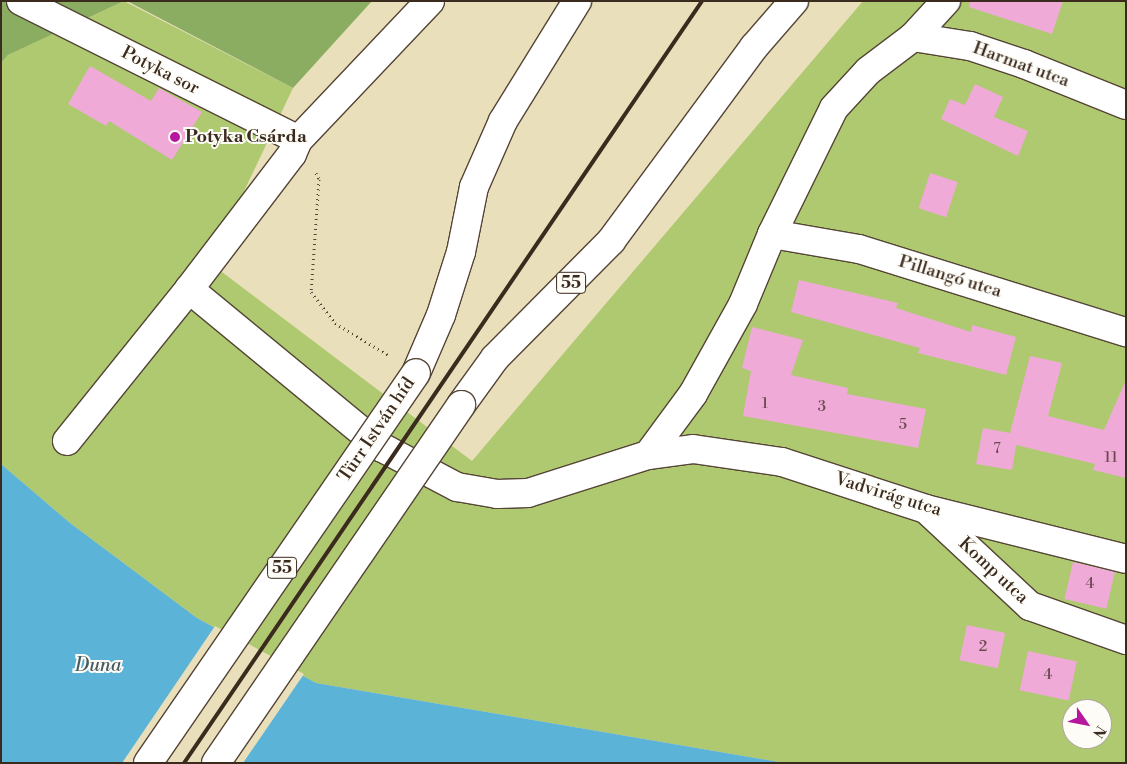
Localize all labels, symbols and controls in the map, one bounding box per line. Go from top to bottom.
street label: Harmat utca [970,38,1072,92]
street label: Potyka sor [117,42,203,100]
place label: Potyka Csárda [185,126,307,148]
marker: Potyka Csárda [169,131,181,143]
street label: Pillangó utca [896,251,1004,303]
road number: 55 [556,270,586,296]
street label: Türr István híd [334,374,420,486]
house number: 1 [762,395,768,413]
house number: 3 [818,398,826,416]
house number: 5 [899,416,907,434]
house number: 7 [993,440,1001,458]
house number: 11 [1104,449,1118,467]
street label: Vadvirág utca [832,469,944,521]
street label: Komp utca [954,533,1032,609]
road number: 55 [267,554,297,582]
house number: 4 [1086,575,1094,593]
house number: 2 [979,638,987,656]
water label: Duna [75,655,121,677]
house number: 4 [1044,666,1052,684]
north arrow [1062,699,1112,749]
text: N [1088,722,1109,741]

